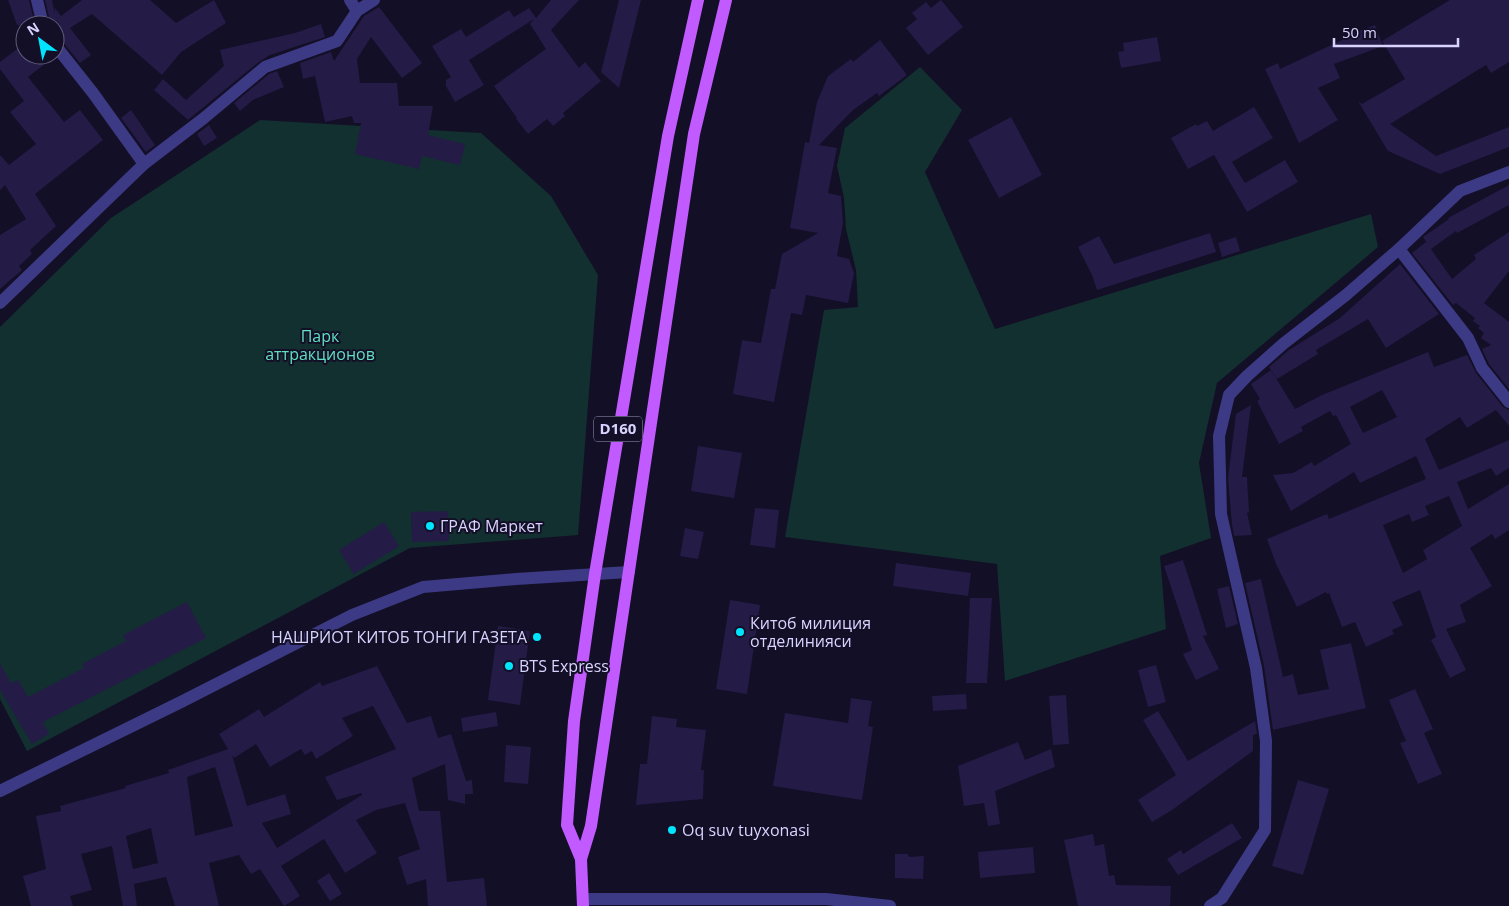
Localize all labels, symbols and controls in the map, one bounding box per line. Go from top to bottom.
north arrow [15,15,65,65]
scale bar [1334,15,1458,47]
text: N [23,17,43,40]
text: 50 m [1342,22,1377,42]
park label: Парк аттракционов [265,325,375,365]
road number: D160 [594,416,642,442]
place label: ГРАФ Маркет [440,515,543,537]
marker: ГРАФ Маркет [424,520,436,532]
place label: Китоб милиция отделинияси [750,612,871,652]
place label: НАШРИОТ КИТОБ ТОНГИ ГАЗЕТА [271,626,528,648]
marker: Китоб милиция отделинияси [734,626,746,638]
marker: НАШРИОТ КИТОБ ТОНГИ ГАЗЕТА [531,631,543,643]
place label: BTS Express [519,655,609,677]
marker: BTS Express [503,660,515,672]
place label: Oq suv tuyxonasi [682,819,810,841]
marker: Oq suv tuyxonasi [666,824,678,836]

